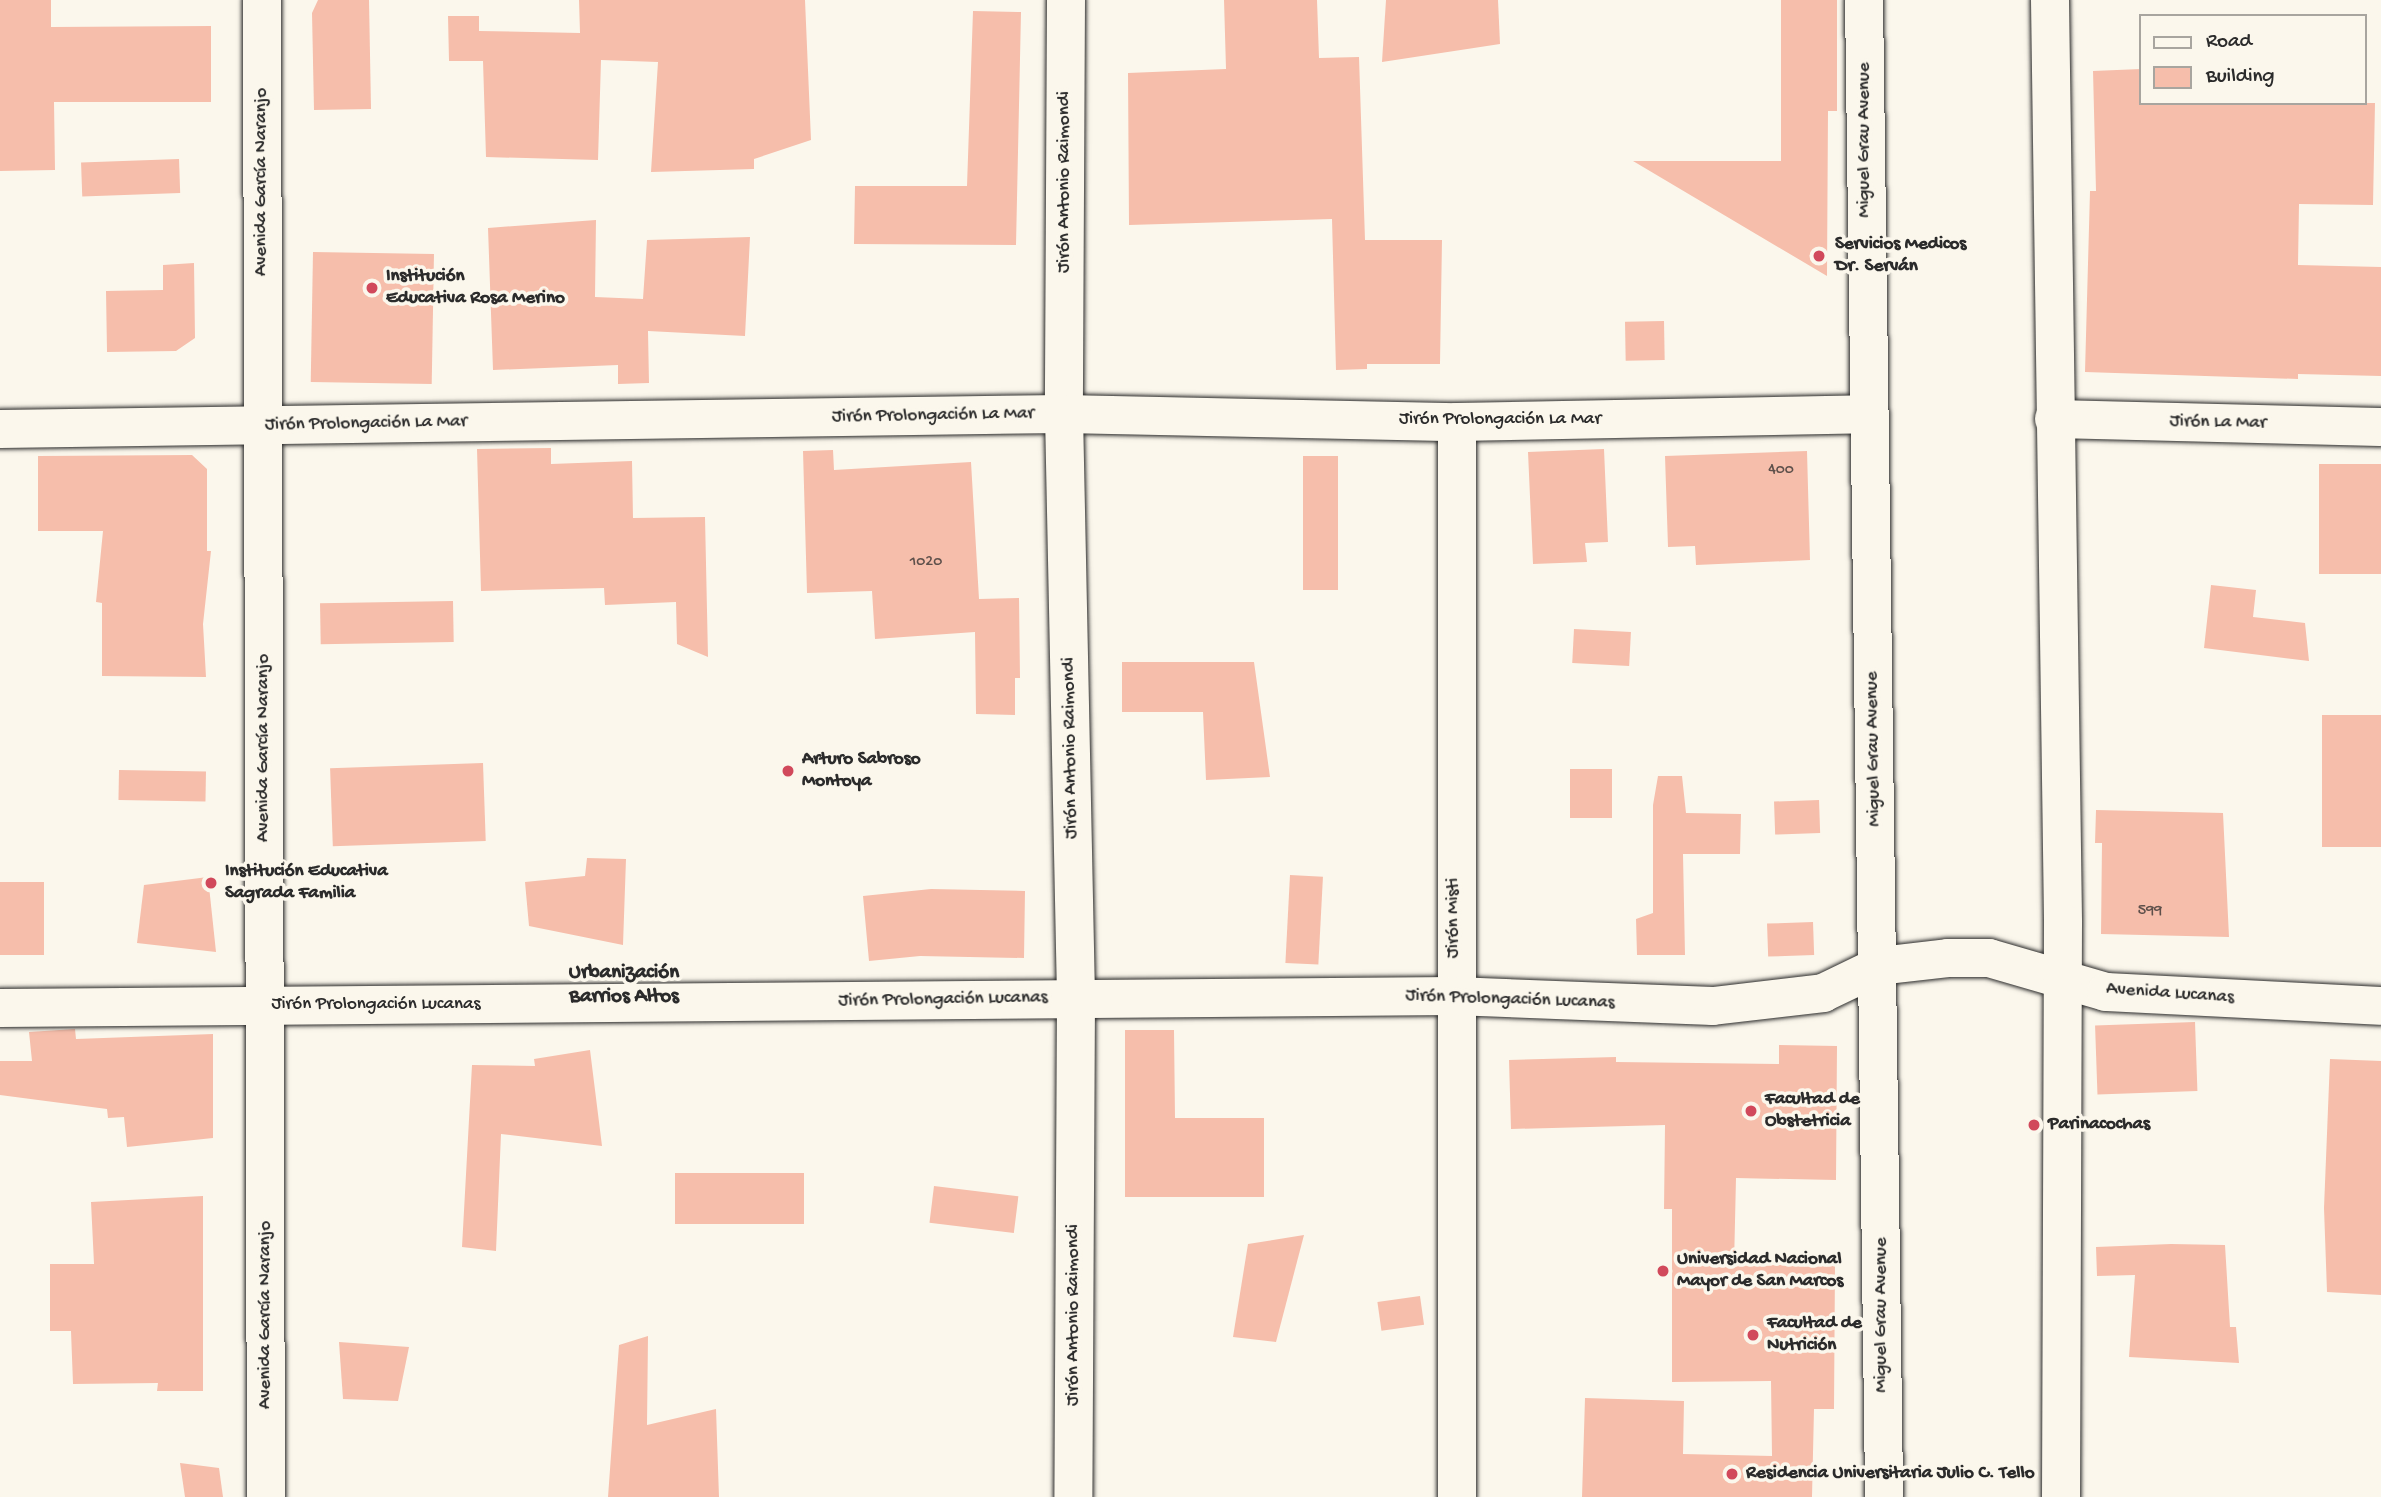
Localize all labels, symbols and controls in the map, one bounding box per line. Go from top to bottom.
legend [2140,14,2367,105]
text: Road [2206,30,2252,55]
street label: Miguel Grau Avenue [1854,62,1876,218]
text: Building [2206,65,2275,90]
street label: Avenida García Naranjo [251,88,273,276]
street label: Jirón Antonio Raimondi [1054,91,1076,273]
place label: Servicios Medicos Dr. Serván [1835,234,1966,278]
marker: Servicios Medicos Dr. Serván [1809,246,1829,266]
place label: Institución Educativa Rosa Merino [386,266,565,310]
marker: Institución Educativa Rosa Merino [364,280,380,296]
street label: Jirón Prolongación La Mar [832,403,1034,429]
street label: Jirón Prolongación La Mar [1399,409,1601,431]
street label: Jirón Prolongación La Mar [265,411,467,437]
street label: Jirón La Mar [2169,411,2267,435]
house number: 400 [1768,461,1794,481]
house number: 1020 [910,553,942,573]
street label: Avenida García Naranjo [253,654,275,842]
street label: Jirón Antonio Raimondi [1058,657,1084,839]
street label: Miguel Grau Avenue [1861,671,1887,827]
place label: Arturo Sabroso Montoya [802,749,921,793]
marker: Arturo Sabroso Montoya [780,763,796,779]
place label: Institución Educativa Sagrada Familia [225,861,388,905]
marker: Institución Educativa Sagrada Familia [203,875,219,891]
street label: Jirón Misti [1443,878,1465,958]
house number: 599 [2138,902,2162,922]
district label: Urbanización Barrios Altos [569,961,679,1011]
street label: Avenida Lucanas [2105,978,2235,1010]
street label: Jirón Prolongación Lucanas [1405,985,1615,1015]
street label: Jirón Prolongación Lucanas [838,987,1048,1013]
street label: Jirón Prolongación Lucanas [271,994,481,1016]
place label: Facultad de Obstetricia [1765,1089,1860,1133]
marker: Facultad de Obstetricia [1743,1103,1759,1119]
place label: Parinacochas [2048,1114,2150,1136]
marker: Parinacochas [2026,1117,2042,1133]
street label: Avenida García Naranjo [255,1221,277,1409]
street label: Jirón Antonio Raimondi [1063,1224,1085,1406]
street label: Miguel Grau Avenue [1871,1237,1893,1393]
place label: Universidad Nacional Mayor de San Marcos [1677,1249,1843,1293]
marker: Universidad Nacional Mayor de San Marcos [1655,1263,1671,1279]
place label: Facultad de Nutrición [1767,1313,1862,1357]
marker: Facultad de Nutrición [1745,1327,1761,1343]
place label: Residencia Universitaria Julio C. Tello [1746,1463,2035,1485]
marker: Residencia Universitaria Julio C. Tello [1724,1466,1740,1482]

